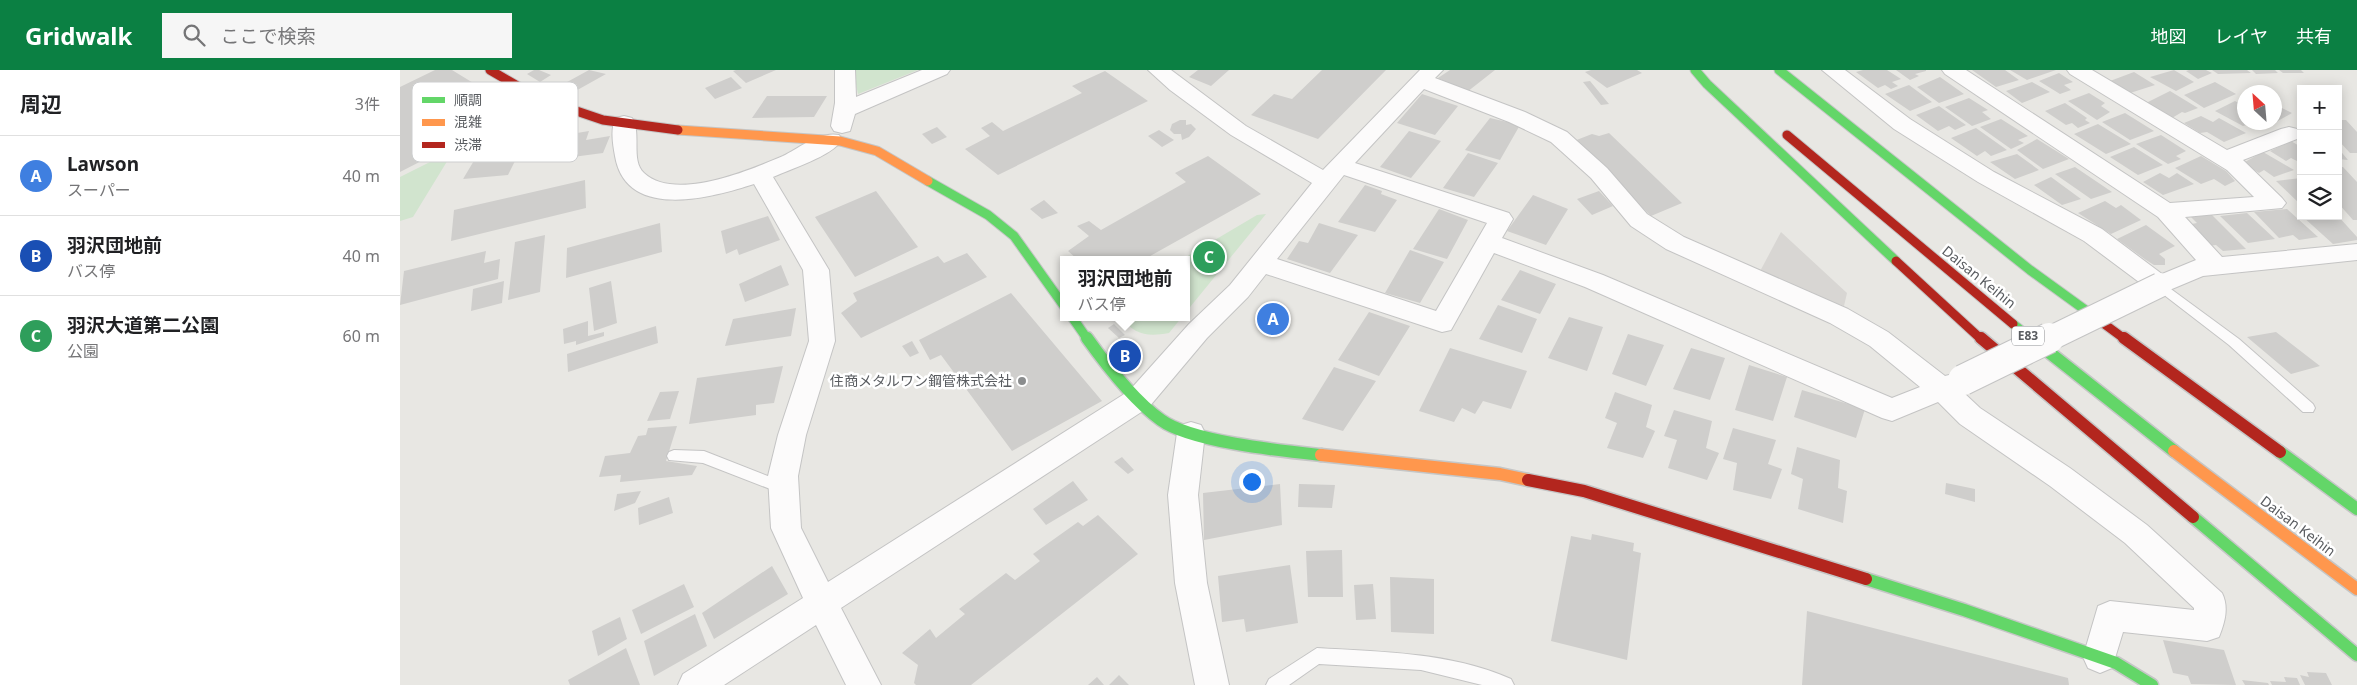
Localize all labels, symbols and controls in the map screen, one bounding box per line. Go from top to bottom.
search box [162,13,512,58]
text: Gridwalk [25,19,132,52]
icon: search [180,21,208,49]
text: ここで検索 [220,23,315,49]
text: 地図 [2151,24,2187,48]
text: レイヤ [2215,24,2268,48]
text: 共有 [2296,24,2332,48]
legend [412,82,578,162]
north arrow [2237,85,2282,130]
map controls [2297,85,2342,220]
button: + [2297,85,2342,130]
text: 周辺 [20,90,62,118]
text: 順調 [454,90,482,109]
text: 3件 [355,93,380,115]
text: 混雑 [454,112,482,131]
button: − [2297,130,2342,175]
text: 渋滞 [454,135,482,154]
text: Lawson [67,151,139,177]
text: A [30,165,42,187]
text: 40 m [343,165,380,187]
button: layers [2297,175,2342,220]
text: スーパー [67,179,131,201]
text: 羽沢団地前 [67,232,162,258]
pin: C [1193,238,1225,276]
street label: Daisan Keihin [1939,241,2020,312]
text: B [31,245,41,267]
text: 40 m [343,245,380,267]
popup [1060,256,1190,321]
text: バス停 [67,260,115,282]
text: 羽沢団地前 [1077,265,1173,291]
text: バス停 [1077,293,1126,315]
pin: A [1257,300,1289,338]
text: 羽沢大道第二公園 [67,312,219,338]
text: C [31,325,41,347]
text: 60 m [343,325,380,347]
road number: E83 [2012,326,2044,346]
pin: B [1109,337,1141,375]
text: 公園 [67,340,99,362]
place label: 住商メタルワン鋼管株式会社 [830,371,1012,390]
marker: 住商メタルワン鋼管株式会社 [1016,375,1028,387]
your location [1239,469,1265,495]
street label: Daisan Keihin [2257,491,2340,560]

